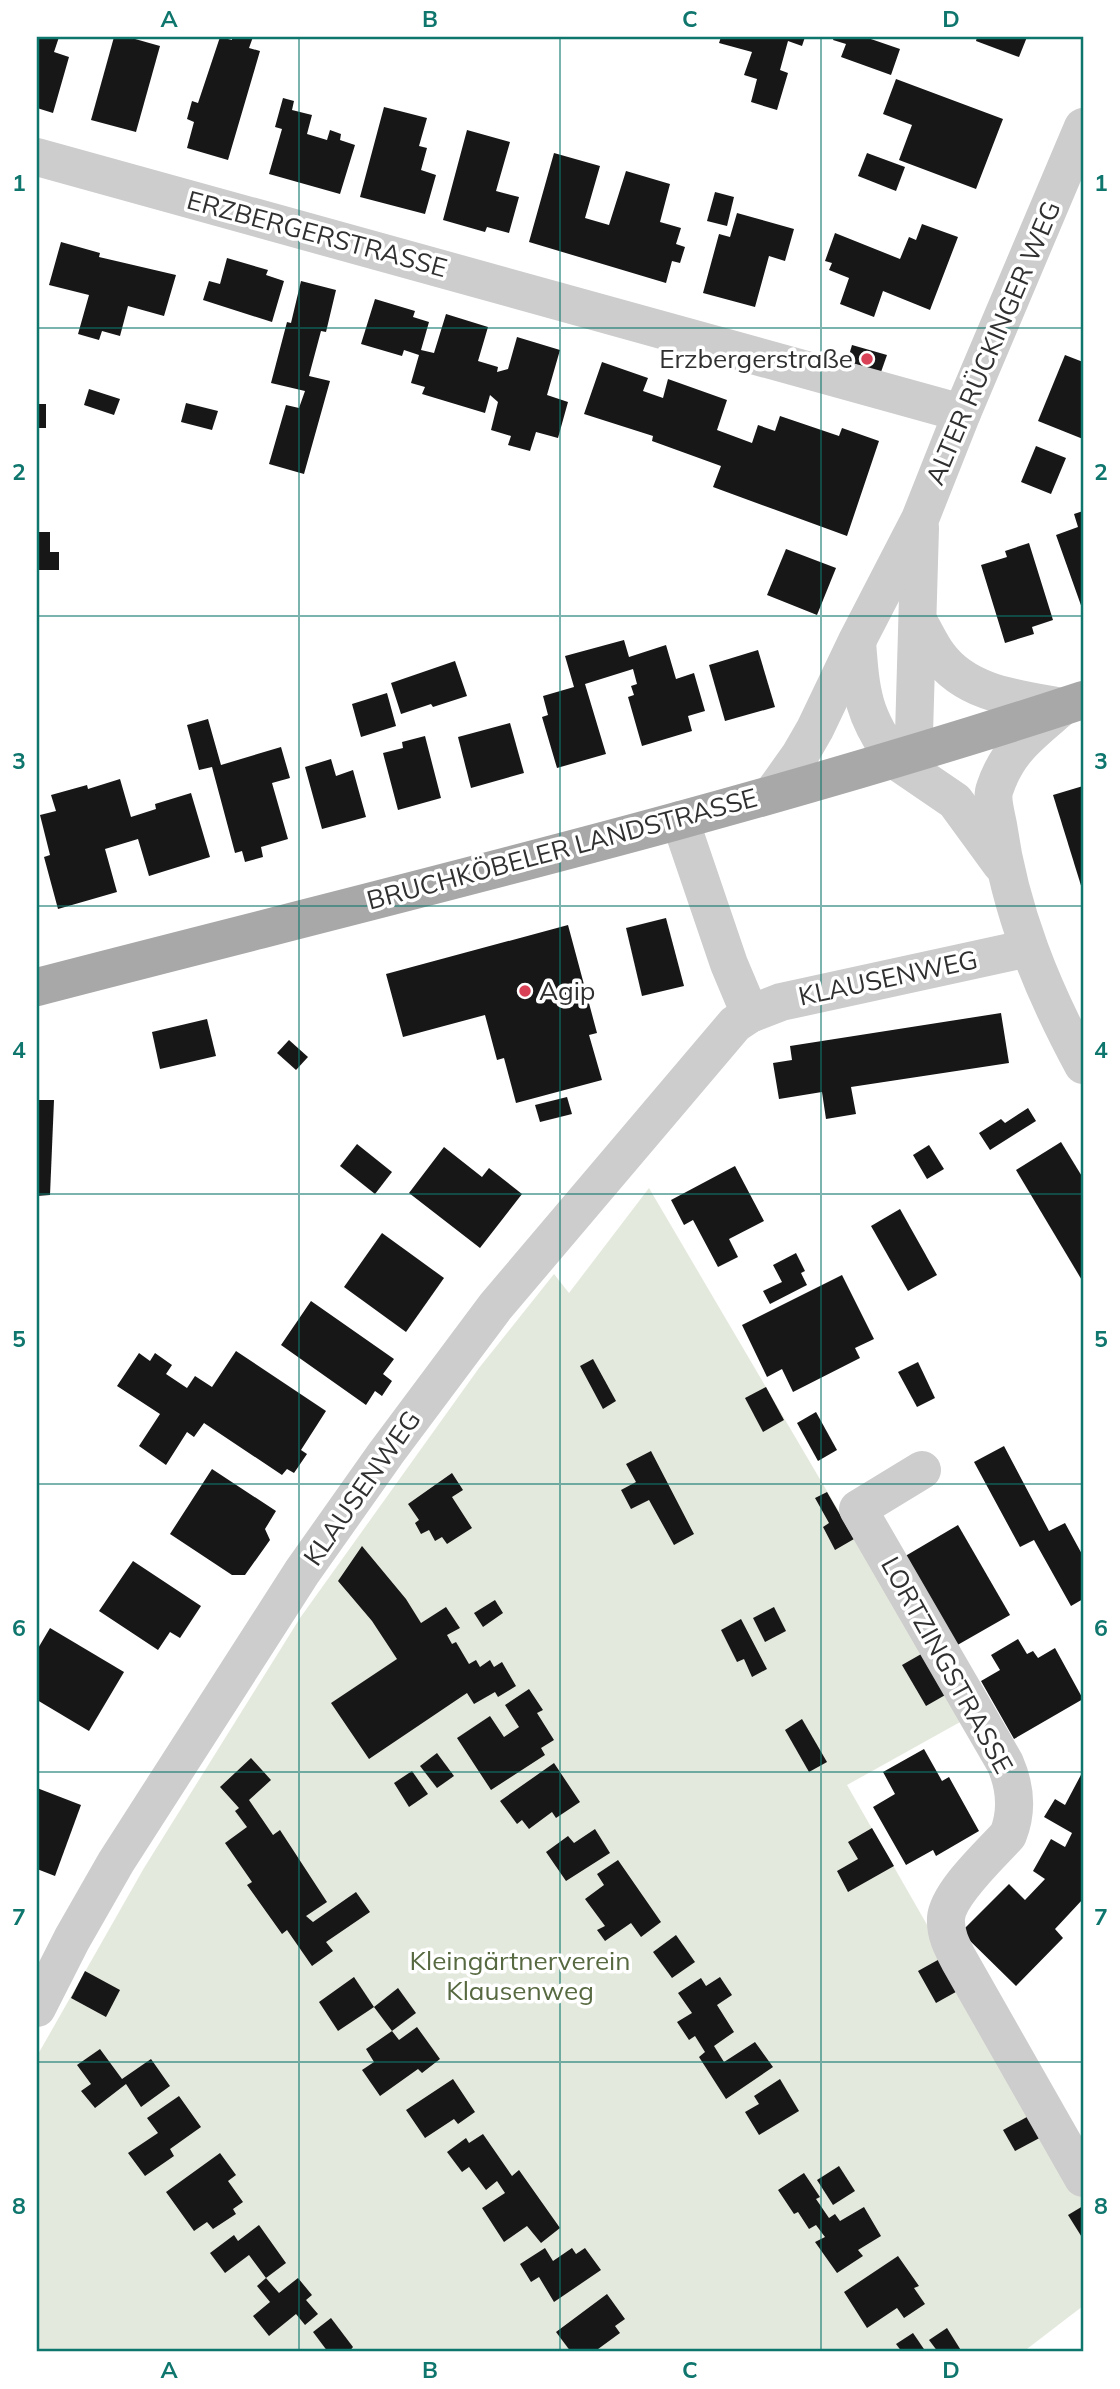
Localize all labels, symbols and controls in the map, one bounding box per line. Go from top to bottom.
text: A [160,4,178,33]
text: B [422,4,438,33]
text: C [682,4,698,33]
text: D [942,4,960,33]
text: 1 [12,168,26,197]
text: 1 [1094,168,1108,197]
street label: ERZBERGERSTRASSE [184,183,451,284]
street label: ALTER RÜCKINGER WEG [918,196,1067,490]
place label: Erzbergerstraße [659,342,853,375]
marker: Erzbergerstraße [859,351,875,367]
text: 2 [12,457,26,486]
text: 2 [1094,457,1108,486]
text: 3 [12,746,26,775]
text: 3 [1094,746,1108,775]
street label: BRUCHKÖBELER LANDSTRASSE [363,780,761,917]
street label: KLAUSENWEG [795,942,980,1013]
place label: Agip [539,974,595,1007]
marker: Agip [517,983,533,999]
text: 4 [12,1035,26,1064]
text: 4 [1094,1035,1108,1064]
text: 5 [12,1324,26,1353]
text: 5 [1094,1324,1108,1353]
street label: KLAUSENWEG [296,1404,427,1572]
street label: LORTZINGSTRASSE [874,1551,1021,1779]
text: 6 [12,1613,26,1642]
text: 6 [1094,1613,1108,1642]
text: 7 [12,1902,26,1931]
text: 7 [1094,1902,1108,1931]
park label: Kleingärtnerverein Klausenweg [410,1944,630,2007]
text: 8 [12,2191,26,2220]
text: 8 [1094,2191,1108,2220]
text: A [160,2355,178,2384]
text: B [422,2355,438,2384]
text: C [682,2355,698,2384]
text: D [942,2355,960,2384]

